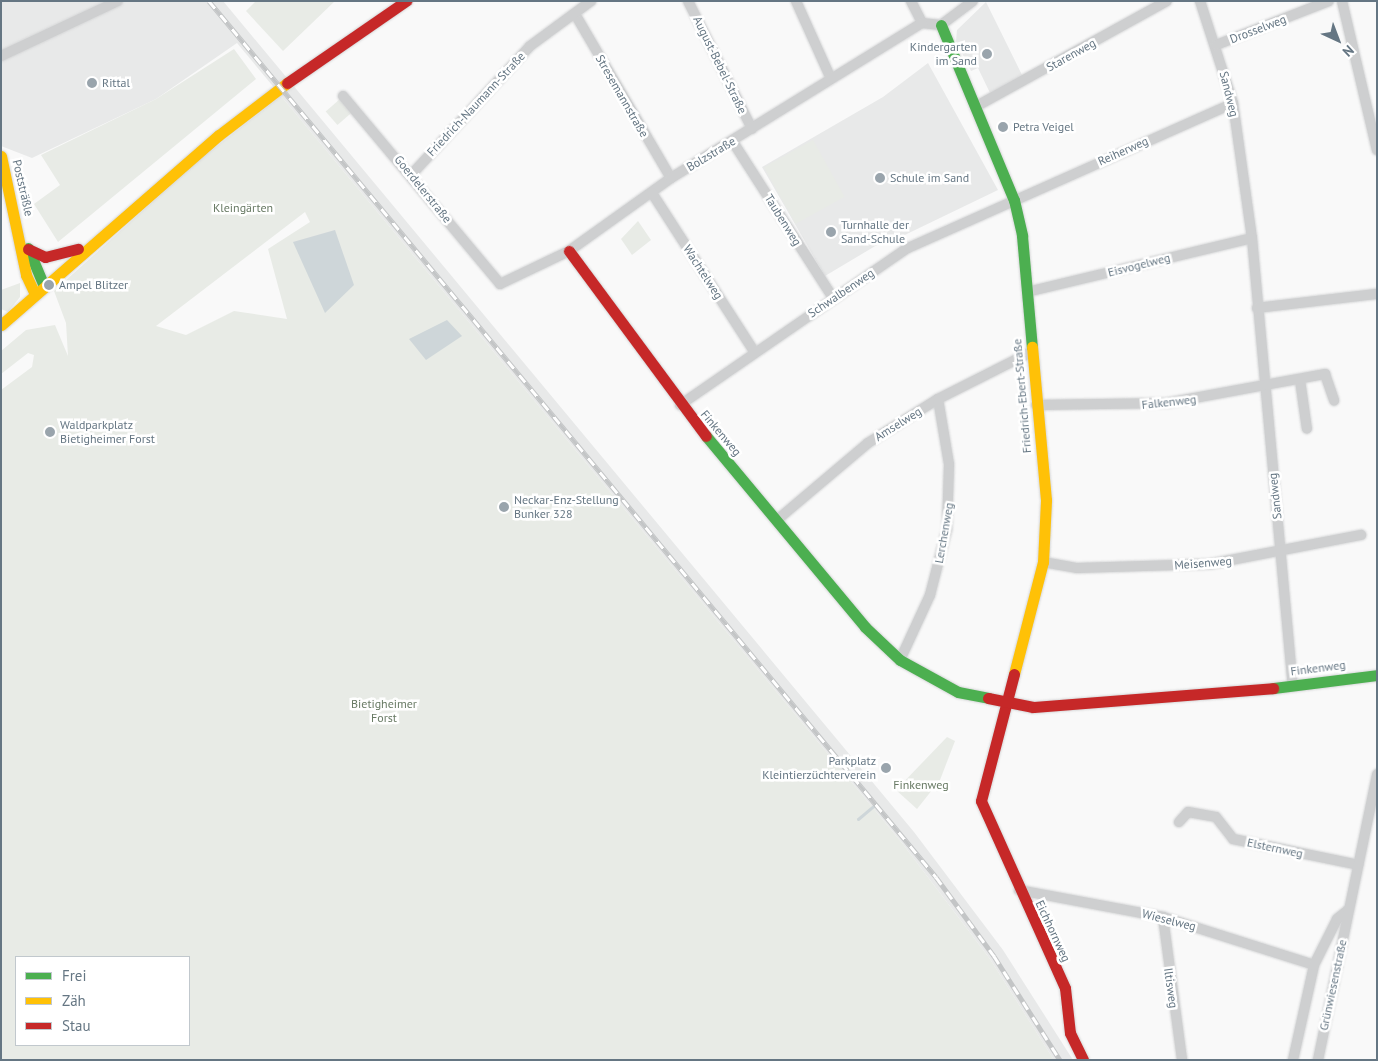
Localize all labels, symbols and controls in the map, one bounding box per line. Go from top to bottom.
street label: Drosselweg [1228,12,1288,46]
street label: August-Bebel-Straße [690,14,750,116]
north arrow [1313,15,1363,65]
street label: Starenweg [1044,36,1098,74]
place label: Kindergarten im Sand [910,40,977,68]
text: N [1339,41,1358,61]
marker: Kindergarten im Sand [981,48,993,60]
street label: Friedrich-Naumann-Straße [424,49,528,159]
street label: Stresemannstraße [593,52,651,140]
street label: Sandweg [1216,70,1242,118]
place label: Rittal [102,76,130,90]
marker: Rittal [86,77,98,89]
place label: Petra Veigel [1013,120,1074,134]
marker: Petra Veigel [997,121,1009,133]
street label: Reiherweg [1096,133,1150,169]
street label: Bolzstraße [684,134,738,174]
street label: Goerdelerstraße [391,152,455,226]
street label: Poststräßle [9,158,37,218]
place label: Schule im Sand [890,171,969,185]
marker: Schule im Sand [874,172,886,184]
street label: Taubenweg [762,192,804,248]
park label: Kleingärten [213,201,273,215]
place label: Turnhalle der Sand-Schule [841,218,909,246]
marker: Turnhalle der Sand-Schule [825,226,837,238]
street label: Wachtelweg [680,242,726,302]
street label: Eisvogelweg [1106,250,1172,280]
street label: Schwalbenweg [805,266,877,320]
place label: Ampel Blitzer [59,278,128,292]
marker: Ampel Blitzer [43,279,55,291]
street label: Friedrich-Ebert-Straße [1010,338,1034,454]
street label: Falkenweg [1141,392,1197,412]
street label: Amselweg [872,404,924,444]
street label: Finkenweg [698,407,744,459]
place label: Waldparkplatz Bietigheimer Forst [60,418,155,446]
marker: Waldparkplatz Bietigheimer Forst [44,426,56,438]
street label: Sandweg [1265,472,1285,520]
place label: Neckar-Enz-Stellung Bunker 328 [514,493,619,521]
marker: Neckar-Enz-Stellung Bunker 328 [498,501,510,513]
street label: Lerchenweg [932,502,956,564]
street label: Meisenweg [1174,553,1232,573]
street label: Finkenweg [1290,657,1346,679]
park label: Bietigheimer Forst [351,697,417,725]
place label: Parkplatz Kleintierzüchterverein [762,754,876,782]
marker: Parkplatz Kleintierzüchterverein [880,762,892,774]
park label: Finkenweg [893,778,949,792]
street label: Elsternweg [1246,835,1304,861]
street label: Eichhornweg [1032,898,1074,964]
street label: Wieselweg [1141,906,1197,934]
street label: Grünwiesenstraße [1316,938,1350,1032]
legend [15,956,190,1046]
text: Frei [62,966,87,985]
street label: Iltisweg [1161,967,1181,1009]
text: Zäh [62,991,86,1010]
text: Stau [62,1016,91,1035]

